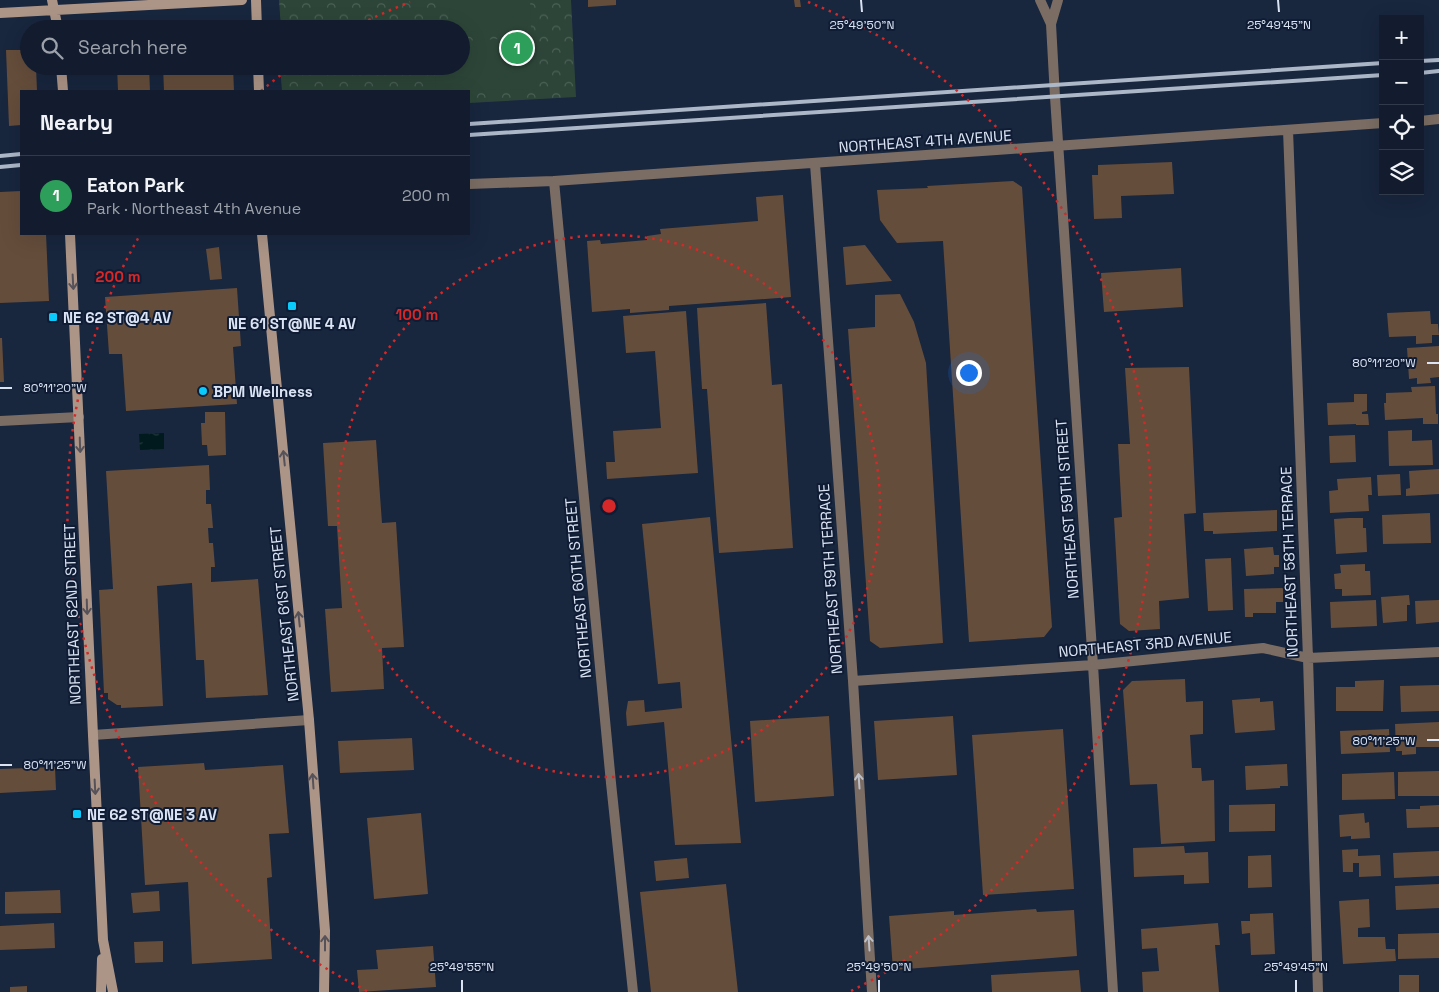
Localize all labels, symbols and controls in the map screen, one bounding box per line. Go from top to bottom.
map controls [1379,15,1424,195]
button: + [1379,15,1424,60]
text: 25°49'50"N [830,17,894,33]
text: 25°49'45"N [1247,17,1311,33]
search box [20,20,470,75]
pin: 1 [501,29,533,67]
icon: search [38,34,66,62]
text: Search here [78,35,188,60]
button: − [1379,60,1424,105]
button: locate [1379,105,1424,150]
text: Nearby [40,109,113,136]
street label: NORTHEAST 4TH AVENUE [838,125,1012,157]
button: layers [1379,150,1424,195]
text: Eaton Park [87,173,185,198]
text: 1 [52,185,60,206]
text: 200 m [402,185,450,206]
text: Park · Northeast 4th Avenue [87,198,301,219]
text: 200 m [96,267,140,286]
one-way arrow [68,274,77,290]
marker: NE 61 ST@NE 4 AV [286,300,298,312]
text: 100 m [396,305,438,324]
place label: NE 62 ST@4 AV [63,308,171,327]
marker: NE 62 ST@4 AV [47,311,59,323]
place label: NE 61 ST@NE 4 AV [228,314,356,333]
text: 80°11'20"W [1352,355,1416,371]
your location [956,360,982,386]
text: 80°11'20"W [23,380,87,396]
place label: BPM Wellness [213,382,313,401]
marker: BPM Wellness [197,385,209,397]
street label: NORTHEAST 59TH STREET [1051,418,1083,600]
one-way arrow [76,437,85,453]
one-way arrow [279,450,288,466]
street label: NORTHEAST 58TH TERRACE [1276,466,1302,658]
street label: NORTHEAST 59TH TERRACE [814,483,846,675]
street label: NORTHEAST 60TH STREET [561,497,595,679]
centre of rings [600,497,618,515]
street label: NORTHEAST 62ND STREET [59,523,85,705]
street label: NORTHEAST 61ST STREET [265,525,303,703]
one-way arrow [83,599,92,615]
one-way arrow [294,612,304,628]
street label: NORTHEAST 3RD AVENUE [1058,627,1232,661]
text: 80°11'25"W [1353,733,1416,749]
text: 80°11'25"W [24,757,87,773]
one-way arrow [309,773,318,789]
one-way arrow [854,773,863,789]
one-way arrow [91,779,100,795]
place label: NE 62 ST@NE 3 AV [87,805,217,824]
marker: NE 62 ST@NE 3 AV [71,808,83,820]
one-way arrow [320,936,330,952]
one-way arrow [865,936,874,952]
text: 25°49'55"N [430,959,494,975]
text: 25°49'50"N [847,959,911,975]
text: 25°49'45"N [1264,959,1328,975]

